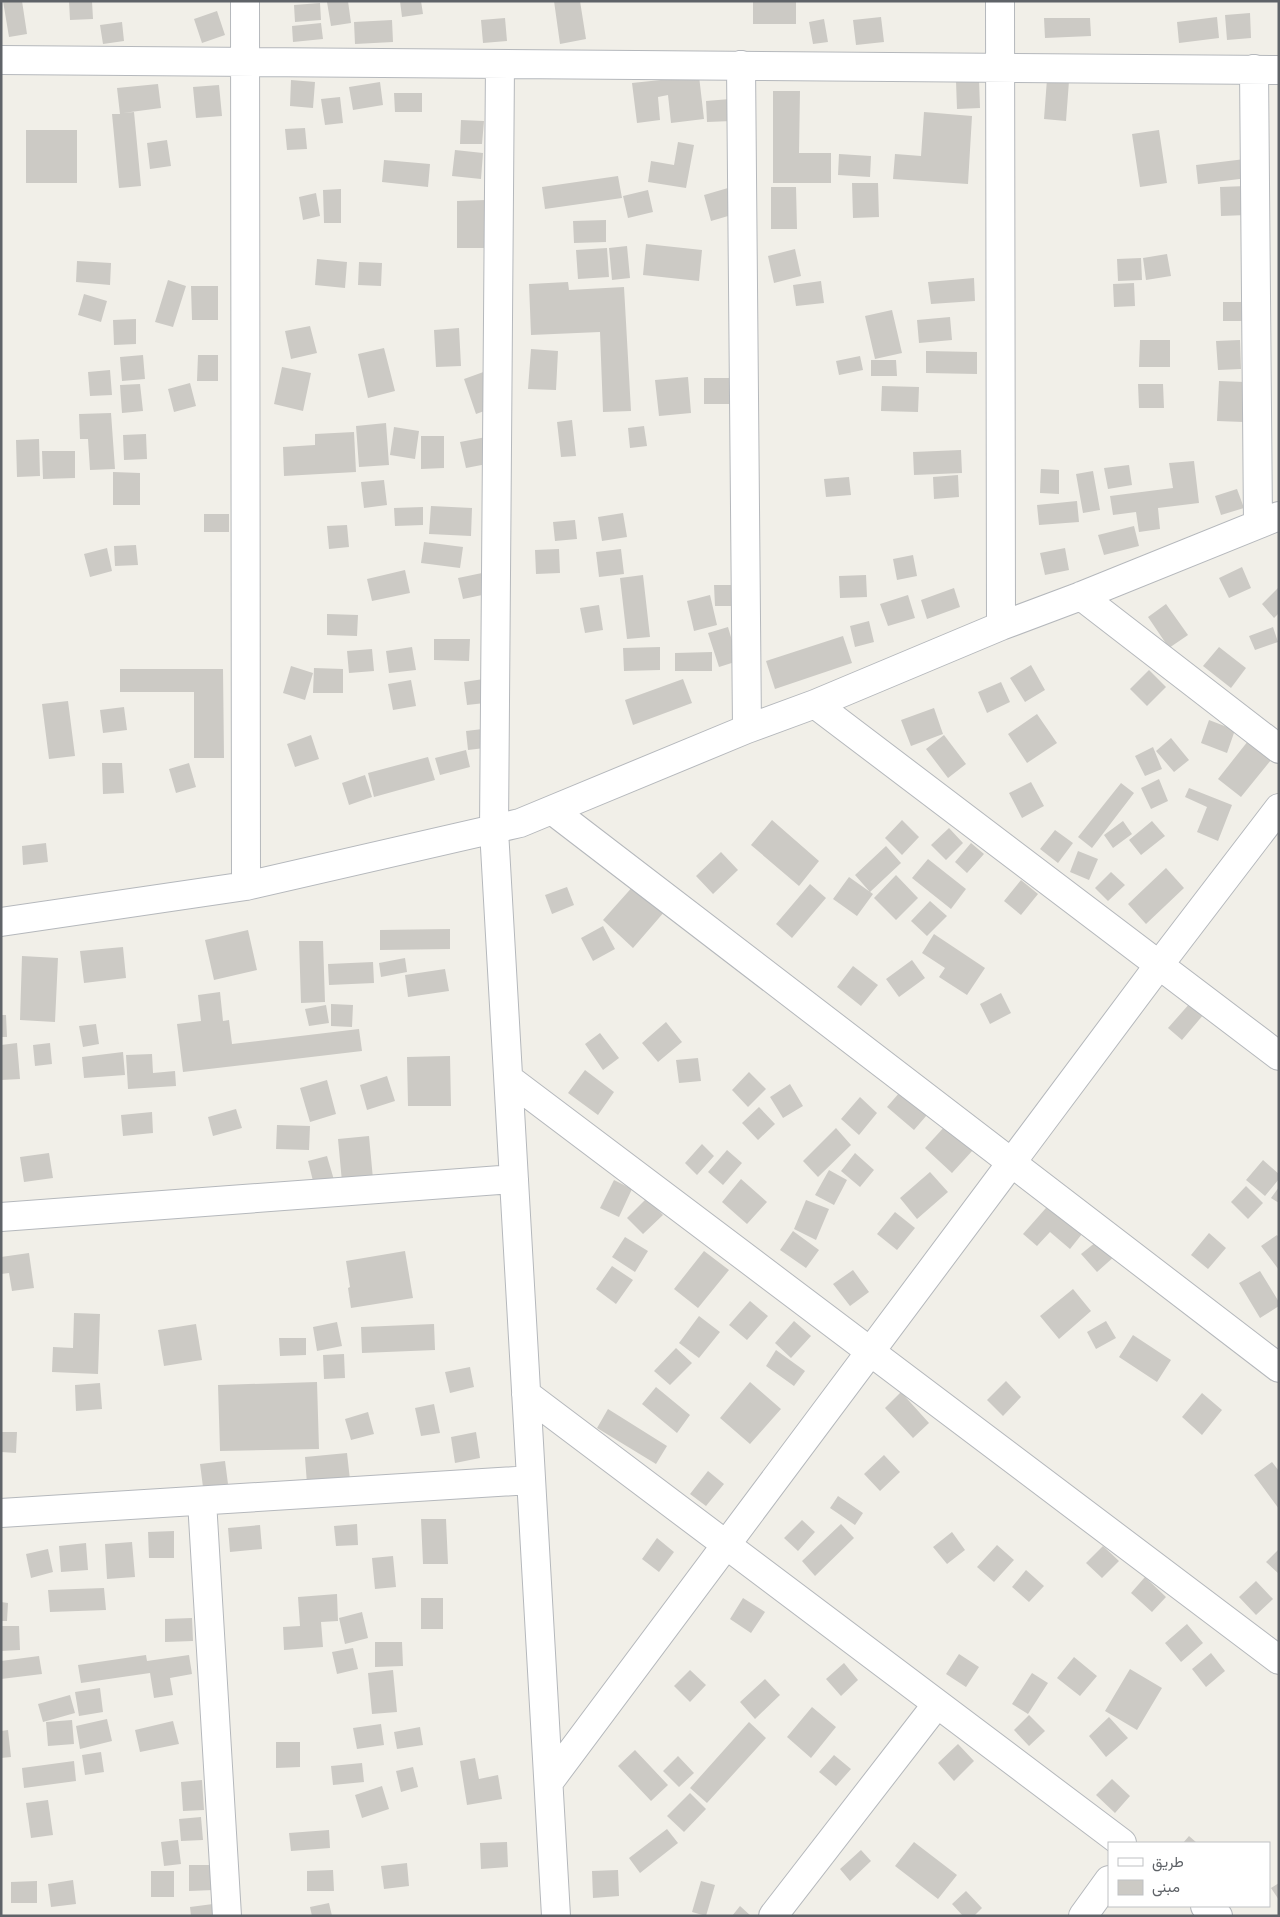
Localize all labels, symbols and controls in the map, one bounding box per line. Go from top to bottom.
legend [1108,1842,1270,1907]
text: طريق [1152,1852,1184,1872]
text: مبنى [1152,1877,1180,1897]

